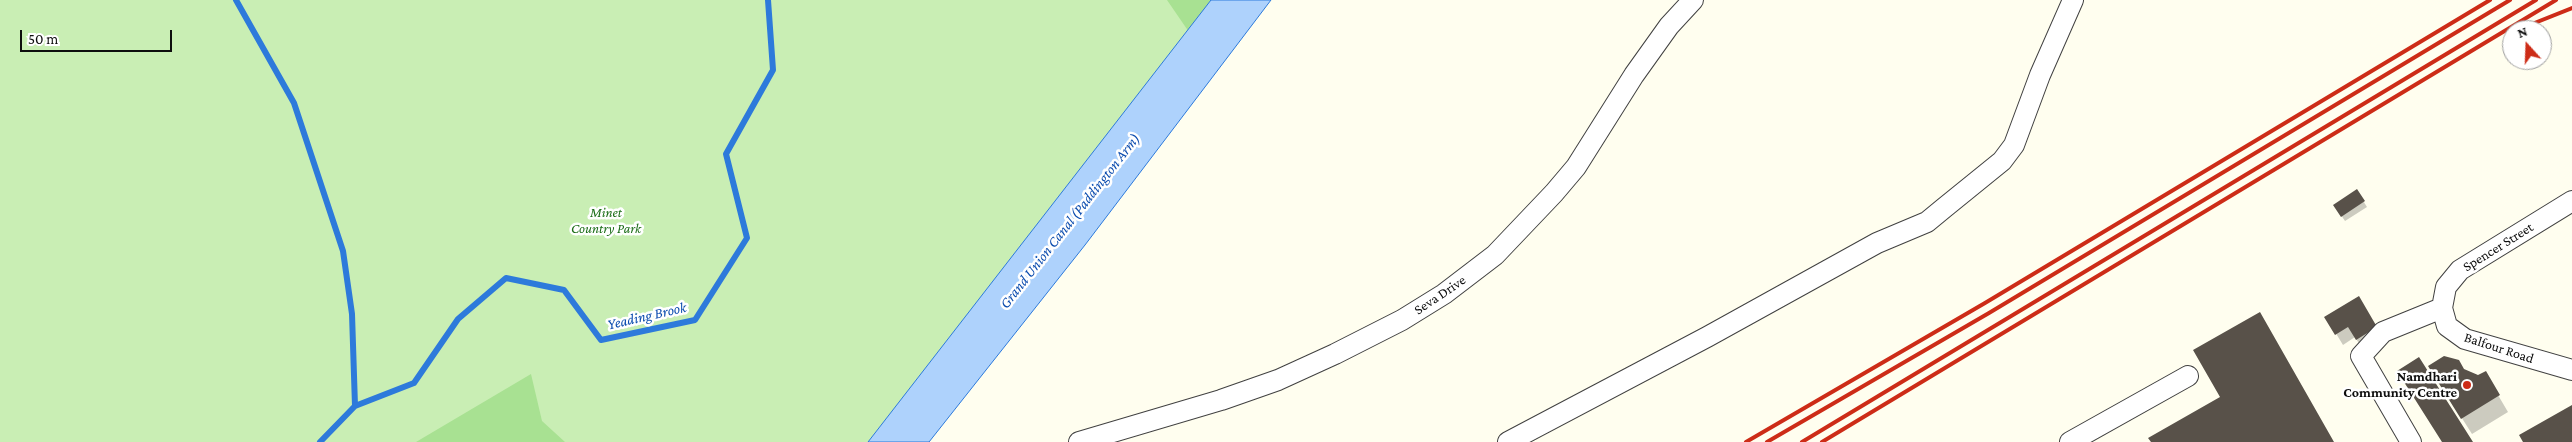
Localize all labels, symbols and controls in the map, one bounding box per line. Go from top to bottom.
scale bar [22,20,175,52]
north arrow [2502,20,2552,70]
text: N [2515,23,2529,41]
text: 50 m [28,31,58,47]
water label: Grand Union Canal (Paddington Arm) [996,130,1144,312]
park label: Minet Country Park [571,205,641,238]
street label: Spencer Street [2460,219,2536,275]
street label: Seva Drive [1411,272,1469,318]
water label: Yeading Brook [606,298,688,334]
street label: Balfour Road [2462,329,2536,367]
place label: Namdhari Community Centre [2343,369,2457,402]
marker: Namdhari Community Centre [2461,379,2473,391]

